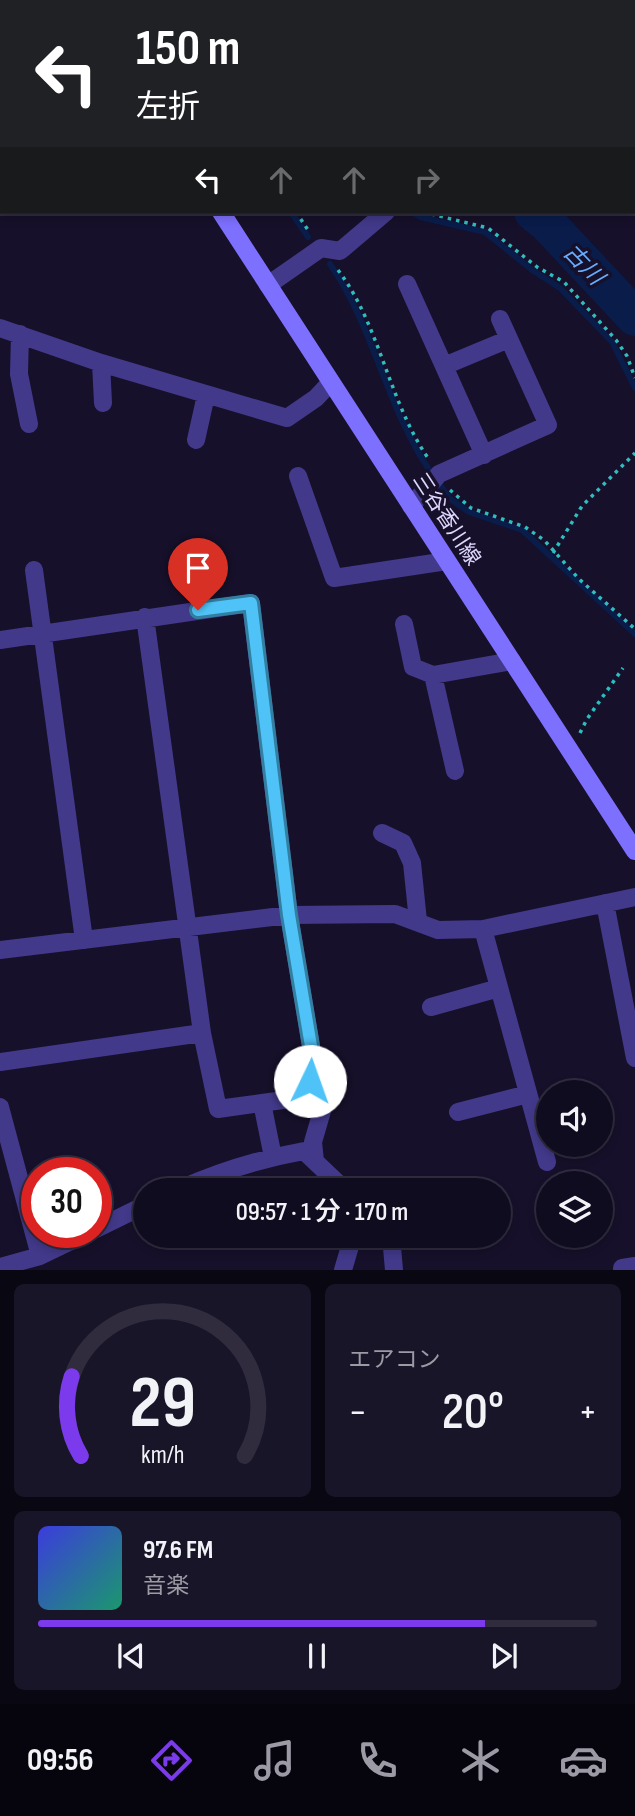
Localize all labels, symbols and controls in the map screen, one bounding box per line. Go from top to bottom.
text: 150 m [136,20,240,79]
icon: left [21,28,112,119]
text: 左折 [136,88,200,127]
icon: left [189,161,227,199]
icon: ahead [262,161,300,199]
icon: ahead [335,161,373,199]
icon: right [408,161,446,199]
water label: 古川 [557,238,611,293]
street label: 三谷香川線 [408,468,486,570]
pin [168,538,228,610]
icon: arrive [179,549,217,587]
position arrow [273,1044,347,1118]
map controls [536,1080,613,1248]
button: sound [536,1080,613,1157]
speed limit sign: 30 [21,1157,112,1248]
button: layers [536,1171,613,1248]
text: 09:57 · 1 分 · 170 m [236,1197,408,1228]
text: エアコン [349,1346,441,1374]
text: 29 [129,1361,195,1449]
text: 20° [442,1381,504,1444]
text: − [349,1390,367,1435]
text: + [578,1390,597,1435]
text: km/h [141,1440,184,1471]
text: 97.6 FM [143,1535,213,1566]
text: 音楽 [143,1572,189,1600]
icon: previous [112,1637,150,1675]
icon: pause [298,1637,336,1675]
icon: next [485,1637,523,1675]
icon: directions [147,1736,196,1785]
icon: music [250,1736,299,1785]
icon: phone [353,1736,402,1785]
icon: climate [456,1736,505,1785]
icon: car [559,1736,608,1785]
text: 09:56 [27,1741,94,1780]

